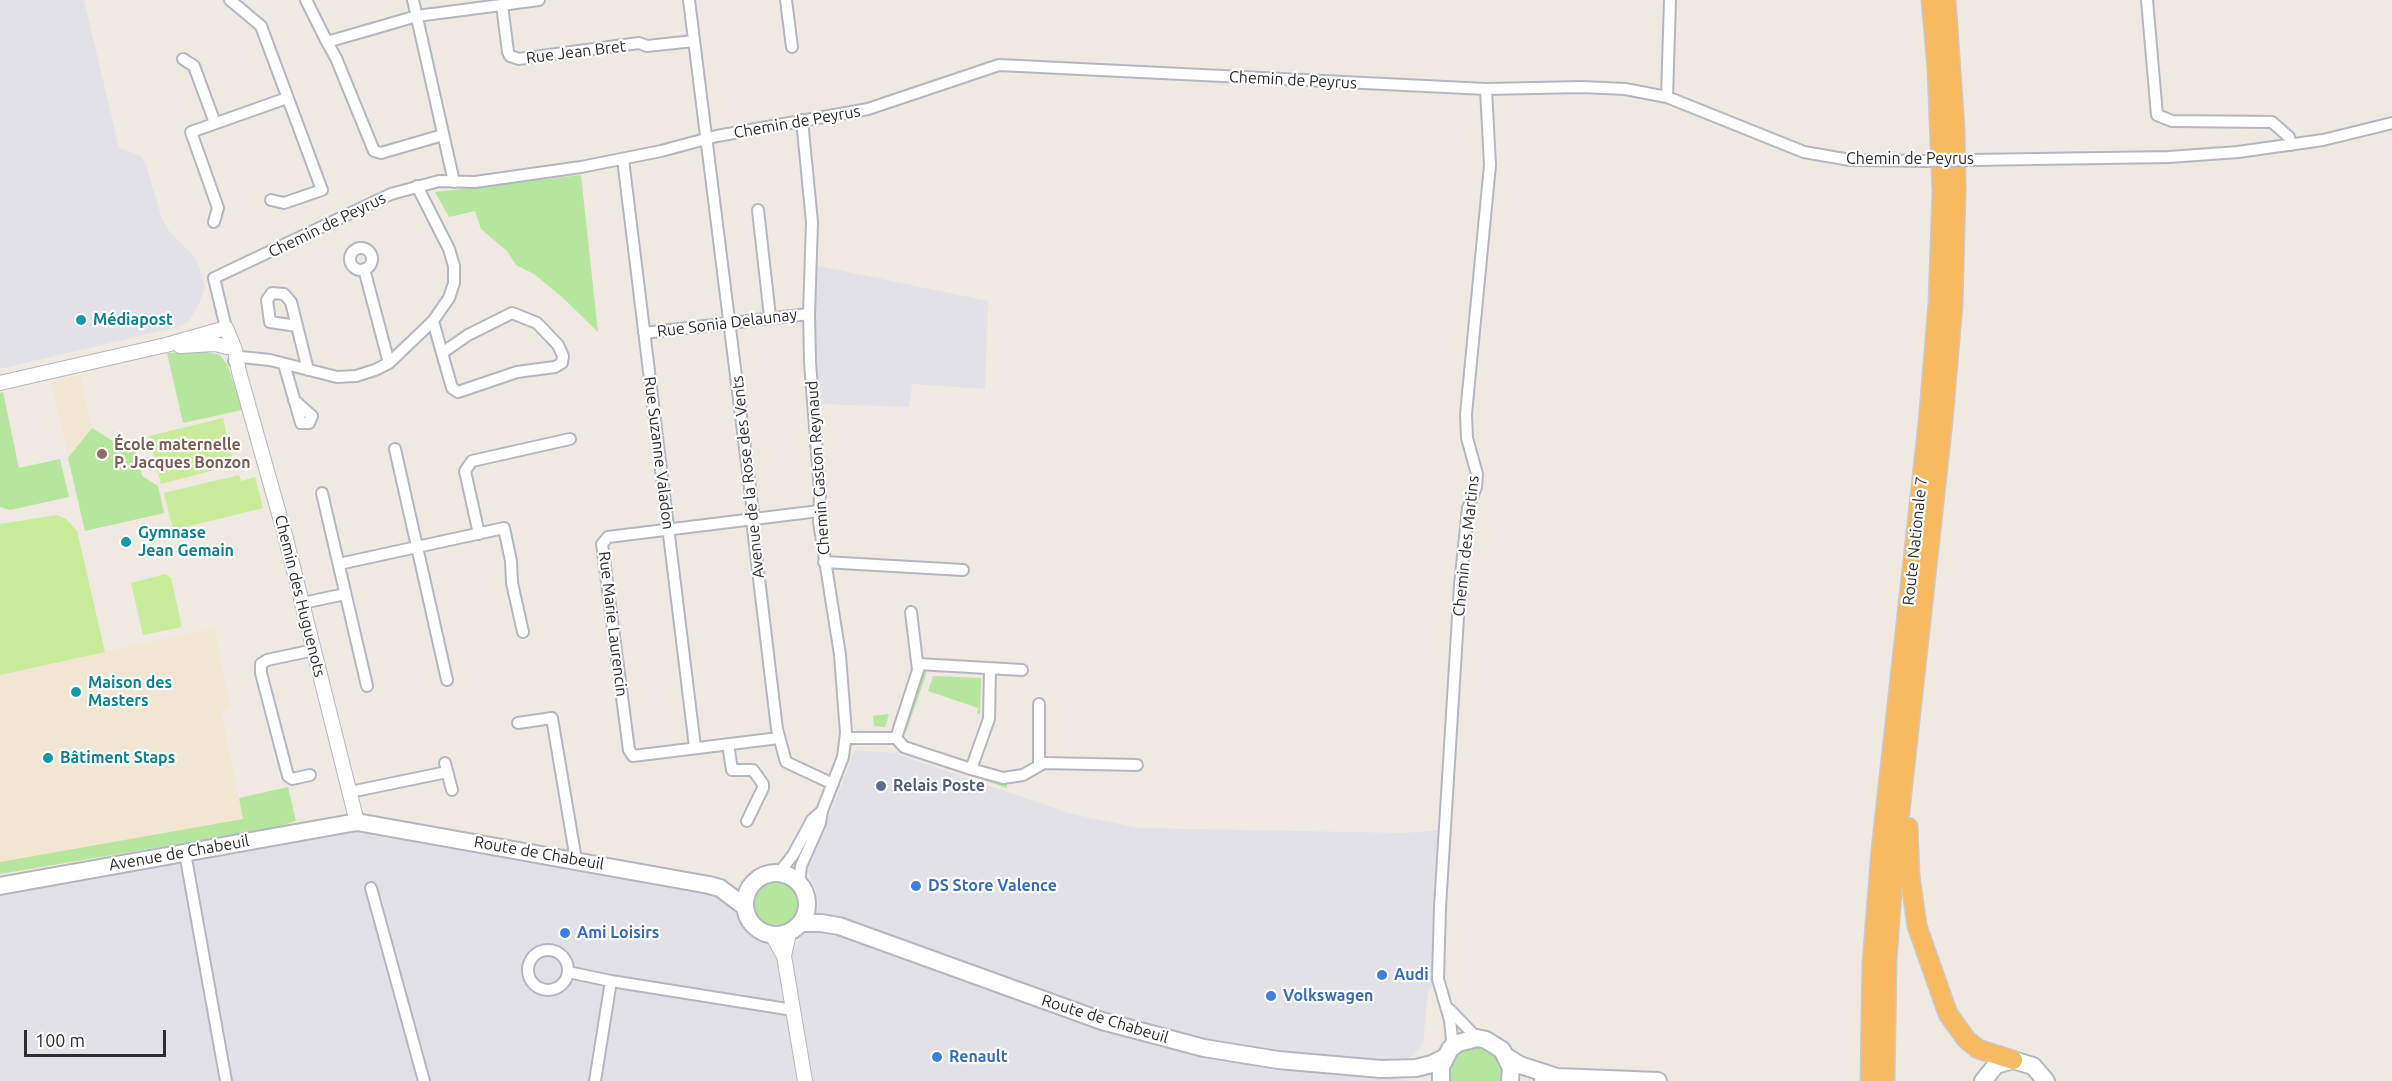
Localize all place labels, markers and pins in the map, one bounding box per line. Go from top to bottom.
place label: Médiapost [93,310,173,330]
marker: Médiapost [74,313,88,327]
place label: École maternelle P. Jacques Bonzon [114,435,251,473]
marker: École maternelle P. Jacques Bonzon [95,447,109,461]
place label: Gymnase Jean Gemain [138,523,234,561]
marker: Gymnase Jean Gemain [119,535,133,549]
place label: Maison des Masters [88,673,172,711]
marker: Maison des Masters [69,685,83,699]
place label: Bâtiment Staps [60,748,175,768]
marker: Bâtiment Staps [41,751,55,765]
place label: Relais Poste [893,776,985,796]
marker: Relais Poste [874,779,888,793]
place label: DS Store Valence [928,876,1057,896]
marker: DS Store Valence [909,879,923,893]
place label: Ami Loisirs [577,923,659,943]
marker: Ami Loisirs [558,926,572,940]
place label: Audi [1394,965,1429,985]
marker: Audi [1375,968,1389,982]
place label: Volkswagen [1283,986,1373,1006]
marker: Volkswagen [1264,989,1278,1003]
place label: Renault [949,1047,1008,1067]
marker: Renault [930,1050,944,1064]

